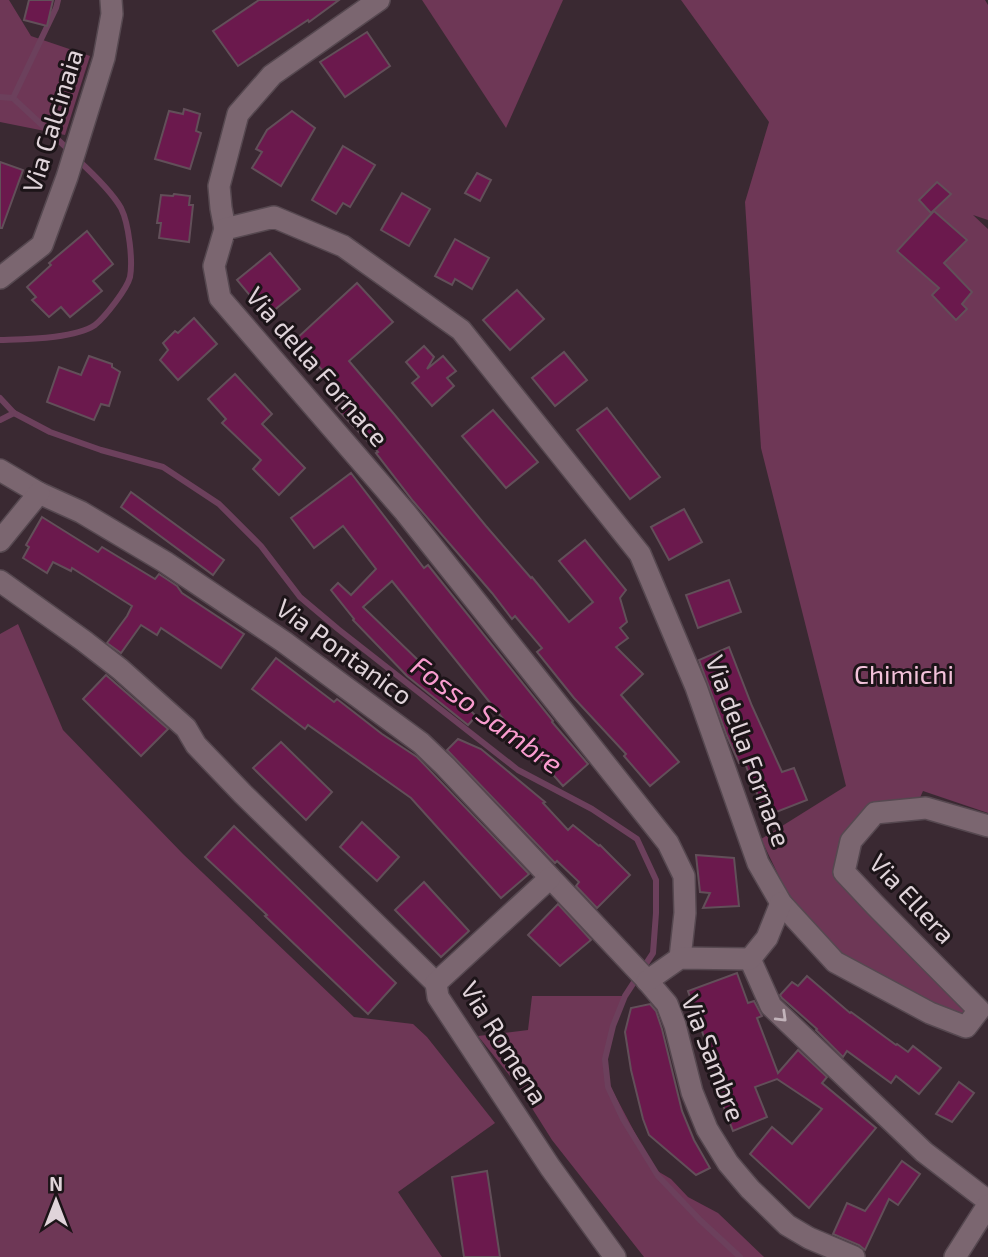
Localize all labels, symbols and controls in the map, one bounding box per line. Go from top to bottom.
street label: Via Calcinaia [15,45,88,196]
street label: Via della Fornace [240,280,396,452]
street label: Via Pontanico [271,591,419,710]
water label: Fosso Sambre [405,648,570,781]
street label: Via della Fornace [700,651,798,850]
park label: Chimichi [854,658,954,689]
street label: Via Ellera [864,847,962,949]
street label: Via Romena [455,975,555,1109]
street label: Via Sambre [676,990,753,1125]
one-way arrow [774,1009,787,1022]
north arrow [21,1166,91,1236]
text: N [49,1172,63,1195]

